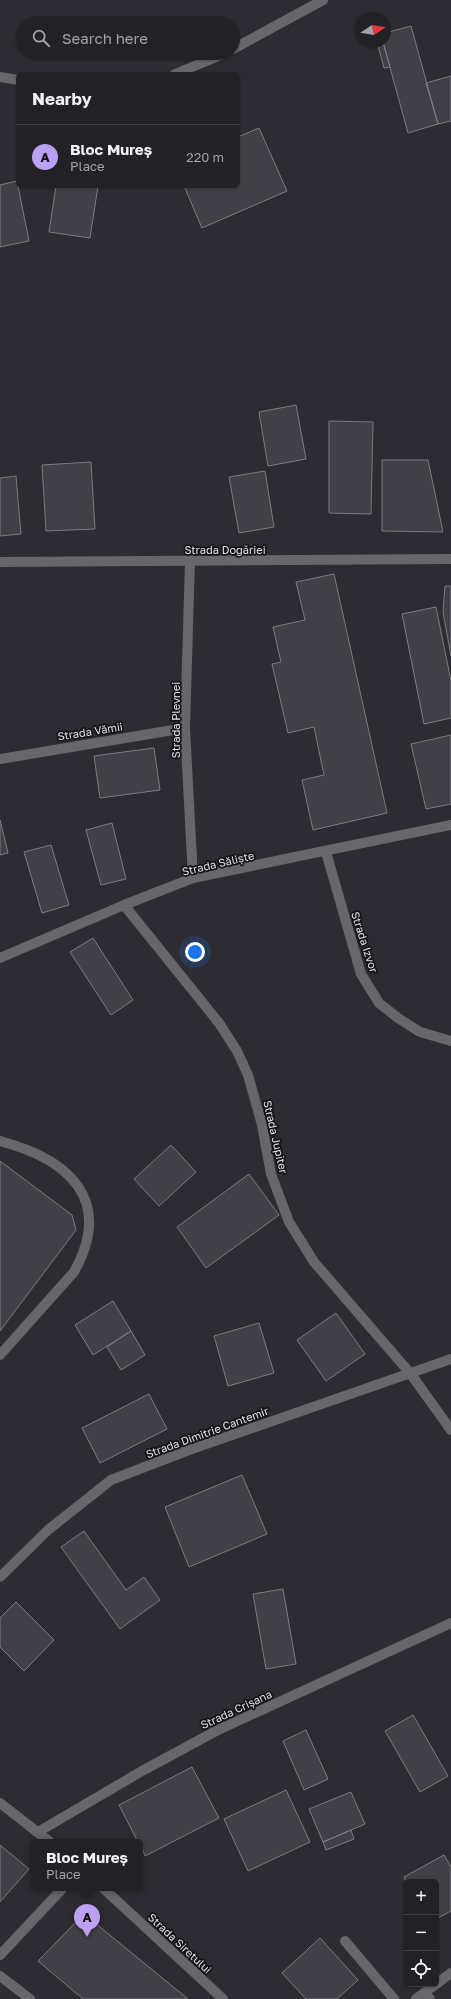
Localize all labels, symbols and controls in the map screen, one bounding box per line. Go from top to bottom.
north arrow [355,12,391,48]
search box [16,16,240,60]
icon: search [30,27,52,49]
text: Search here [62,29,148,47]
text: Nearby [32,88,92,109]
text: Bloc Mureș [70,140,152,158]
text: A [40,149,50,165]
text: 220 m [186,149,224,165]
text: Place [70,158,105,174]
street label: Strada Dogăriei [184,543,266,556]
street label: Strada Plevnei [169,682,182,758]
street label: Strada Vămii [56,719,124,743]
street label: Strada Săliște [181,848,256,879]
street label: Strada Izvor [349,910,381,975]
your location [185,942,205,962]
street label: Strada Jupiter [261,1099,291,1176]
street label: Strada Dimitrie Cantemir [144,1403,271,1460]
street label: Strada Crișana [198,1687,274,1732]
popup [31,1839,143,1891]
text: Bloc Mureș [46,1848,128,1866]
text: Place [46,1866,81,1882]
map controls [403,1879,439,1987]
button: + [403,1879,439,1915]
pin: A [74,1904,100,1937]
street label: Strada Siretului [146,1910,214,1976]
button: − [403,1915,439,1951]
button: locate [403,1951,439,1987]

